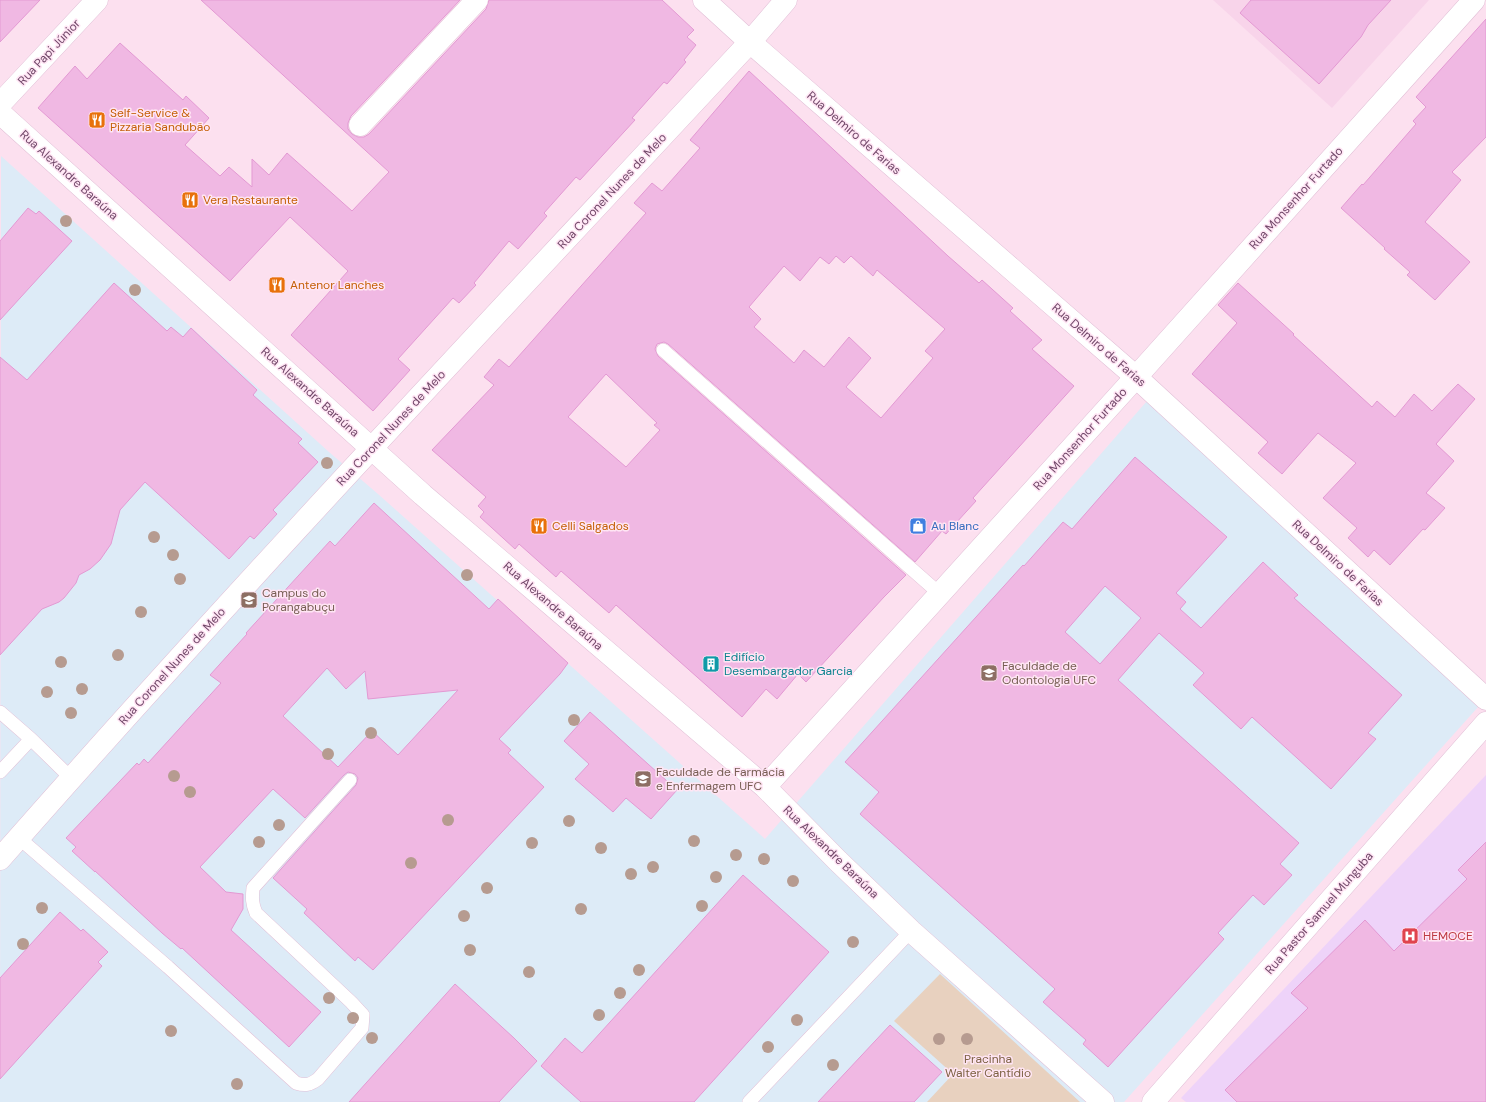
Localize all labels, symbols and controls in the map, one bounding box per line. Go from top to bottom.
street label: Rua Papi Júnior [14,15,84,88]
street label: Rua Delmiro de Farias [804,88,904,178]
place label: Self-Service & Pizzaria Sandubão [110,105,210,135]
restaurant icon: Self-Service & Pizzaria Sandubão [87,110,107,130]
street label: Rua Alexandre Baraúna [16,127,122,223]
street label: Rua Coronel Nunes de Melo [554,130,670,252]
street label: Rua Monsenhor Furtado [1246,143,1346,253]
restaurant icon: Vera Restaurante [180,190,200,210]
place label: Vera Restaurante [203,192,298,208]
restaurant icon: Antenor Lanches [267,275,287,295]
place label: Antenor Lanches [290,277,384,293]
street label: Rua Delmiro de Farias [1049,300,1149,390]
street label: Rua Alexandre Baraúna [257,344,363,440]
street label: Rua Coronel Nunes de Melo [333,367,449,489]
street label: Rua Monsenhor Furtado [1030,384,1130,494]
restaurant icon: Celli Salgados [529,516,549,536]
shop icon: Au Blanc [908,516,928,536]
street label: Rua Delmiro de Farias [1289,516,1387,610]
place label: Celli Salgados [552,518,629,534]
place label: Au Blanc [931,518,979,534]
street label: Rua Alexandre Baraúna [500,558,606,654]
place label: Campus do Porangabuçu [262,585,335,615]
school or university icon: Campus do Porangabuçu [239,590,259,610]
street label: Rua Coronel Nunes de Melo [115,604,229,728]
place label: Edifício Desembargador Garcia [724,649,853,679]
building icon: Edifício Desembargador Garcia [701,654,721,674]
place label: Faculdade de Odontologia UFC [1002,658,1097,688]
school or university icon: Faculdade de Odontologia UFC [979,663,999,683]
place label: Faculdade de Farmácia e Enfermagem UFC [656,764,785,794]
school or university icon: Faculdade de Farmácia e Enfermagem UFC [633,769,653,789]
street label: Rua Alexandre Baraúna [780,802,882,902]
street label: Rua Pastor Samuel Munguba [1261,848,1377,978]
hospital icon: HEMOCE [1400,926,1420,946]
place label: HEMOCE [1423,928,1473,944]
park label: Pracinha Walter Cantídio [945,1051,1031,1081]

